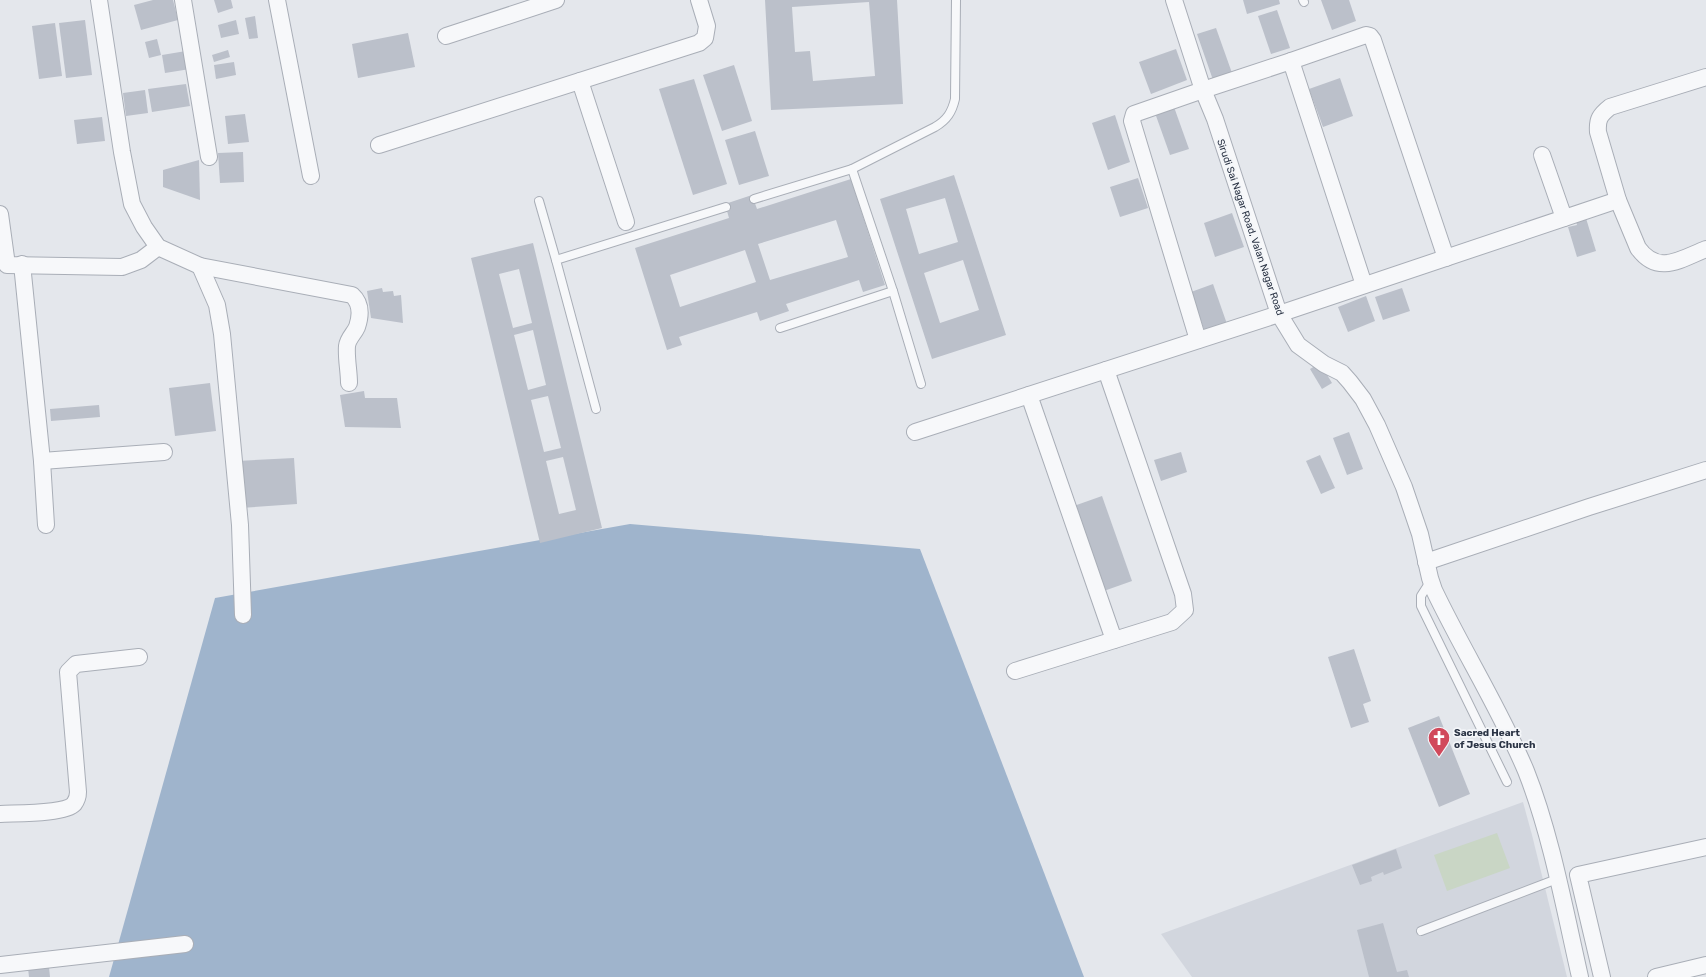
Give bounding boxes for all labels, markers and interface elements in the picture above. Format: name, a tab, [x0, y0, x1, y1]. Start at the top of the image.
street label: Sirudi Sai Nagar Road, Valan Nagar Road	[1214, 137, 1286, 317]
church icon: Sacred Heart of Jesus Church	[1426, 725, 1452, 758]
place label: Sacred Heart of Jesus Church	[1454, 727, 1536, 751]

